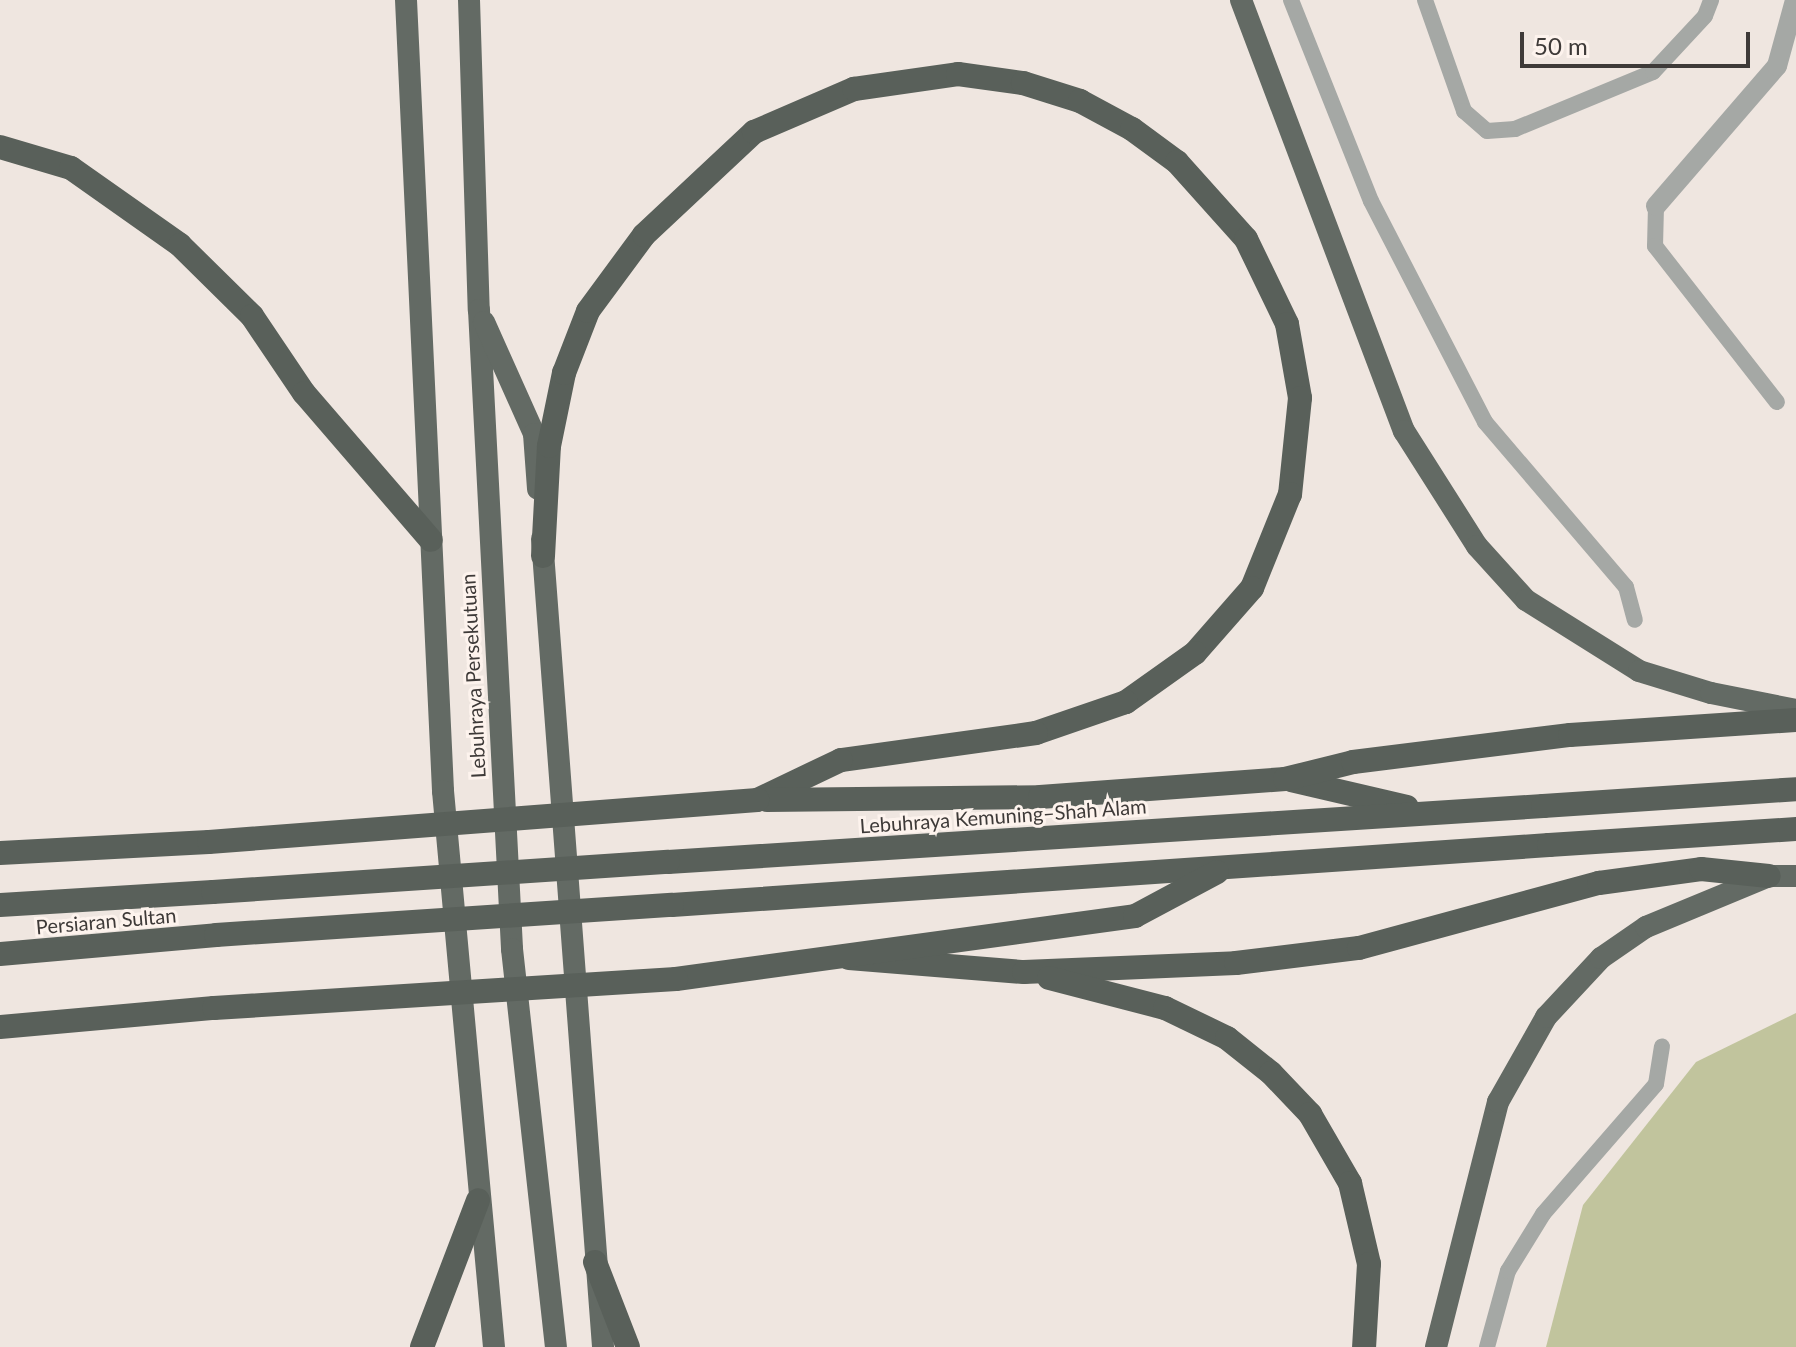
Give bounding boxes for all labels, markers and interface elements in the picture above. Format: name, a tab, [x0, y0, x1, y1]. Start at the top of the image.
scale bar	[1524, 16, 1754, 66]
text: 50 m	[1534, 31, 1588, 60]
street label: Lebuhraya Persekutuan	[456, 573, 490, 779]
street label: Lebuhraya Kemuning–Shah Alam	[858, 794, 1148, 838]
street label: Persiaran Sultan	[35, 903, 177, 939]

